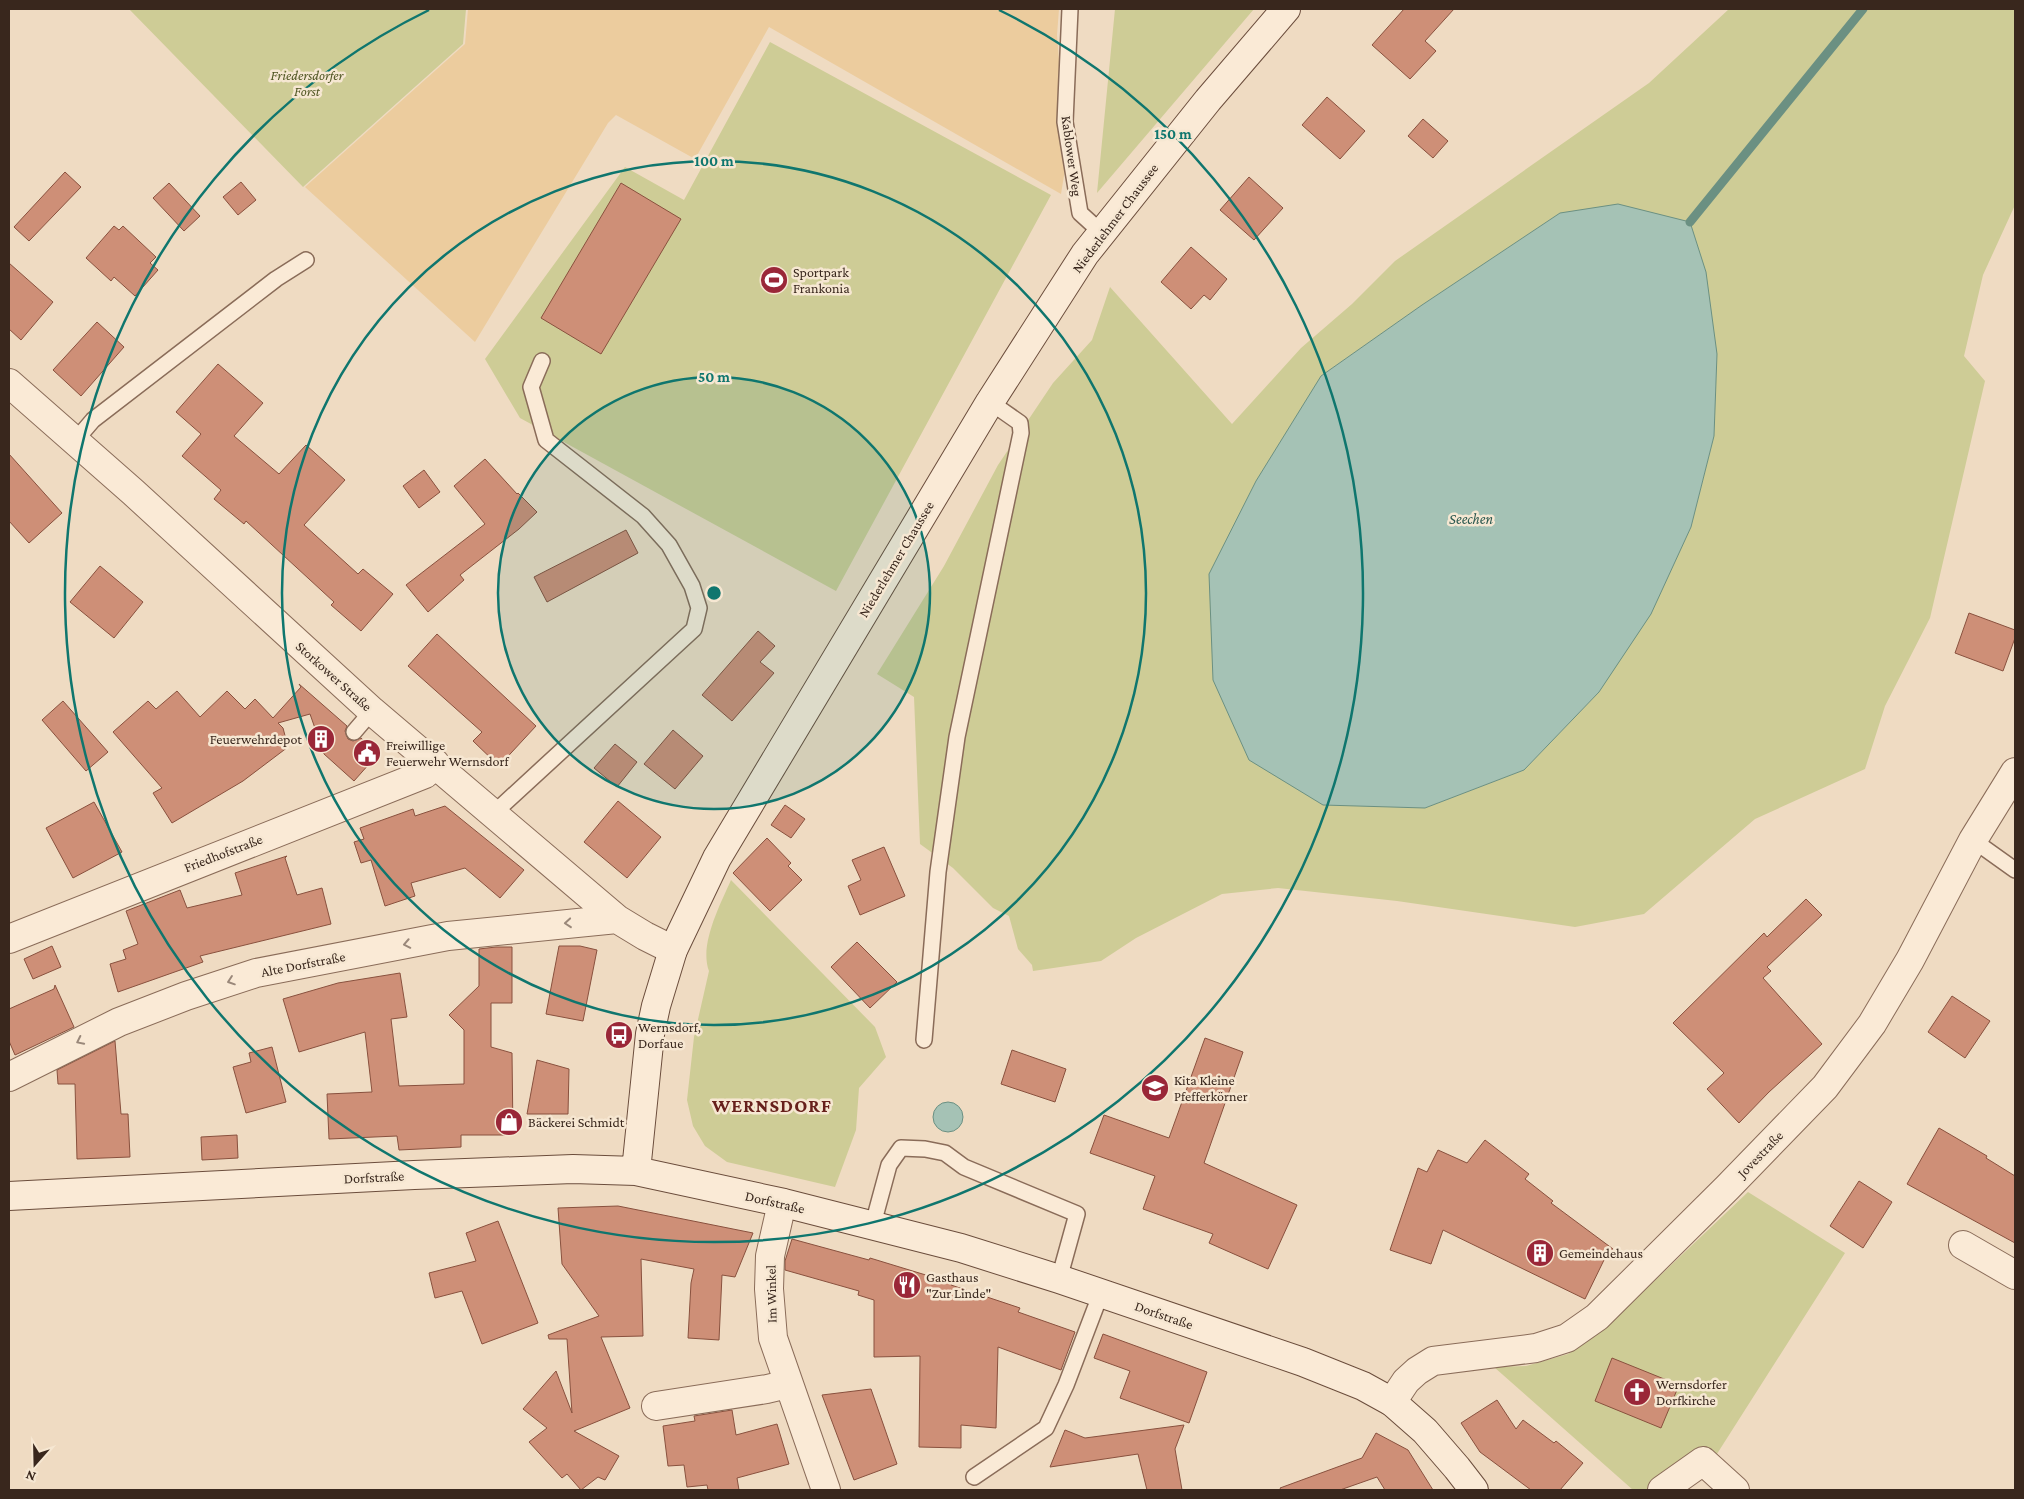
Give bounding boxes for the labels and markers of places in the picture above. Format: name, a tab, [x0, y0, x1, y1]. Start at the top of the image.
place label: Sportpark Frankonia	[793, 264, 850, 296]
sports icon: Sportpark Frankonia	[759, 265, 789, 295]
centre of rings	[705, 584, 723, 602]
building icon: Feuerwehrdepot	[306, 724, 336, 754]
place label: Feuerwehrdepot	[210, 731, 302, 747]
place label: Freiwillige Feuerwehr Wernsdorf	[386, 737, 509, 769]
public building icon: Freiwillige Feuerwehr Wernsdorf	[352, 738, 382, 768]
place label: Wernsdorf, Dorfaue	[638, 1019, 701, 1051]
bus stop icon: Wernsdorf, Dorfaue	[604, 1020, 634, 1050]
place label: Kita Kleine Pfefferkörner	[1174, 1072, 1248, 1104]
school or university icon: Kita Kleine Pfefferkörner	[1140, 1073, 1170, 1103]
shop icon: Bäckerei Schmidt	[494, 1107, 524, 1137]
place label: Bäckerei Schmidt	[528, 1114, 625, 1130]
building icon: Gemeindehaus	[1525, 1238, 1555, 1268]
place label: Gemeindehaus	[1559, 1245, 1643, 1261]
place label: Gasthaus "Zur Linde"	[926, 1269, 991, 1301]
restaurant icon: Gasthaus "Zur Linde"	[892, 1270, 922, 1300]
place label: Wernsdorfer Dorfkirche	[1656, 1376, 1727, 1408]
church icon: Wernsdorfer Dorfkirche	[1622, 1377, 1652, 1407]

